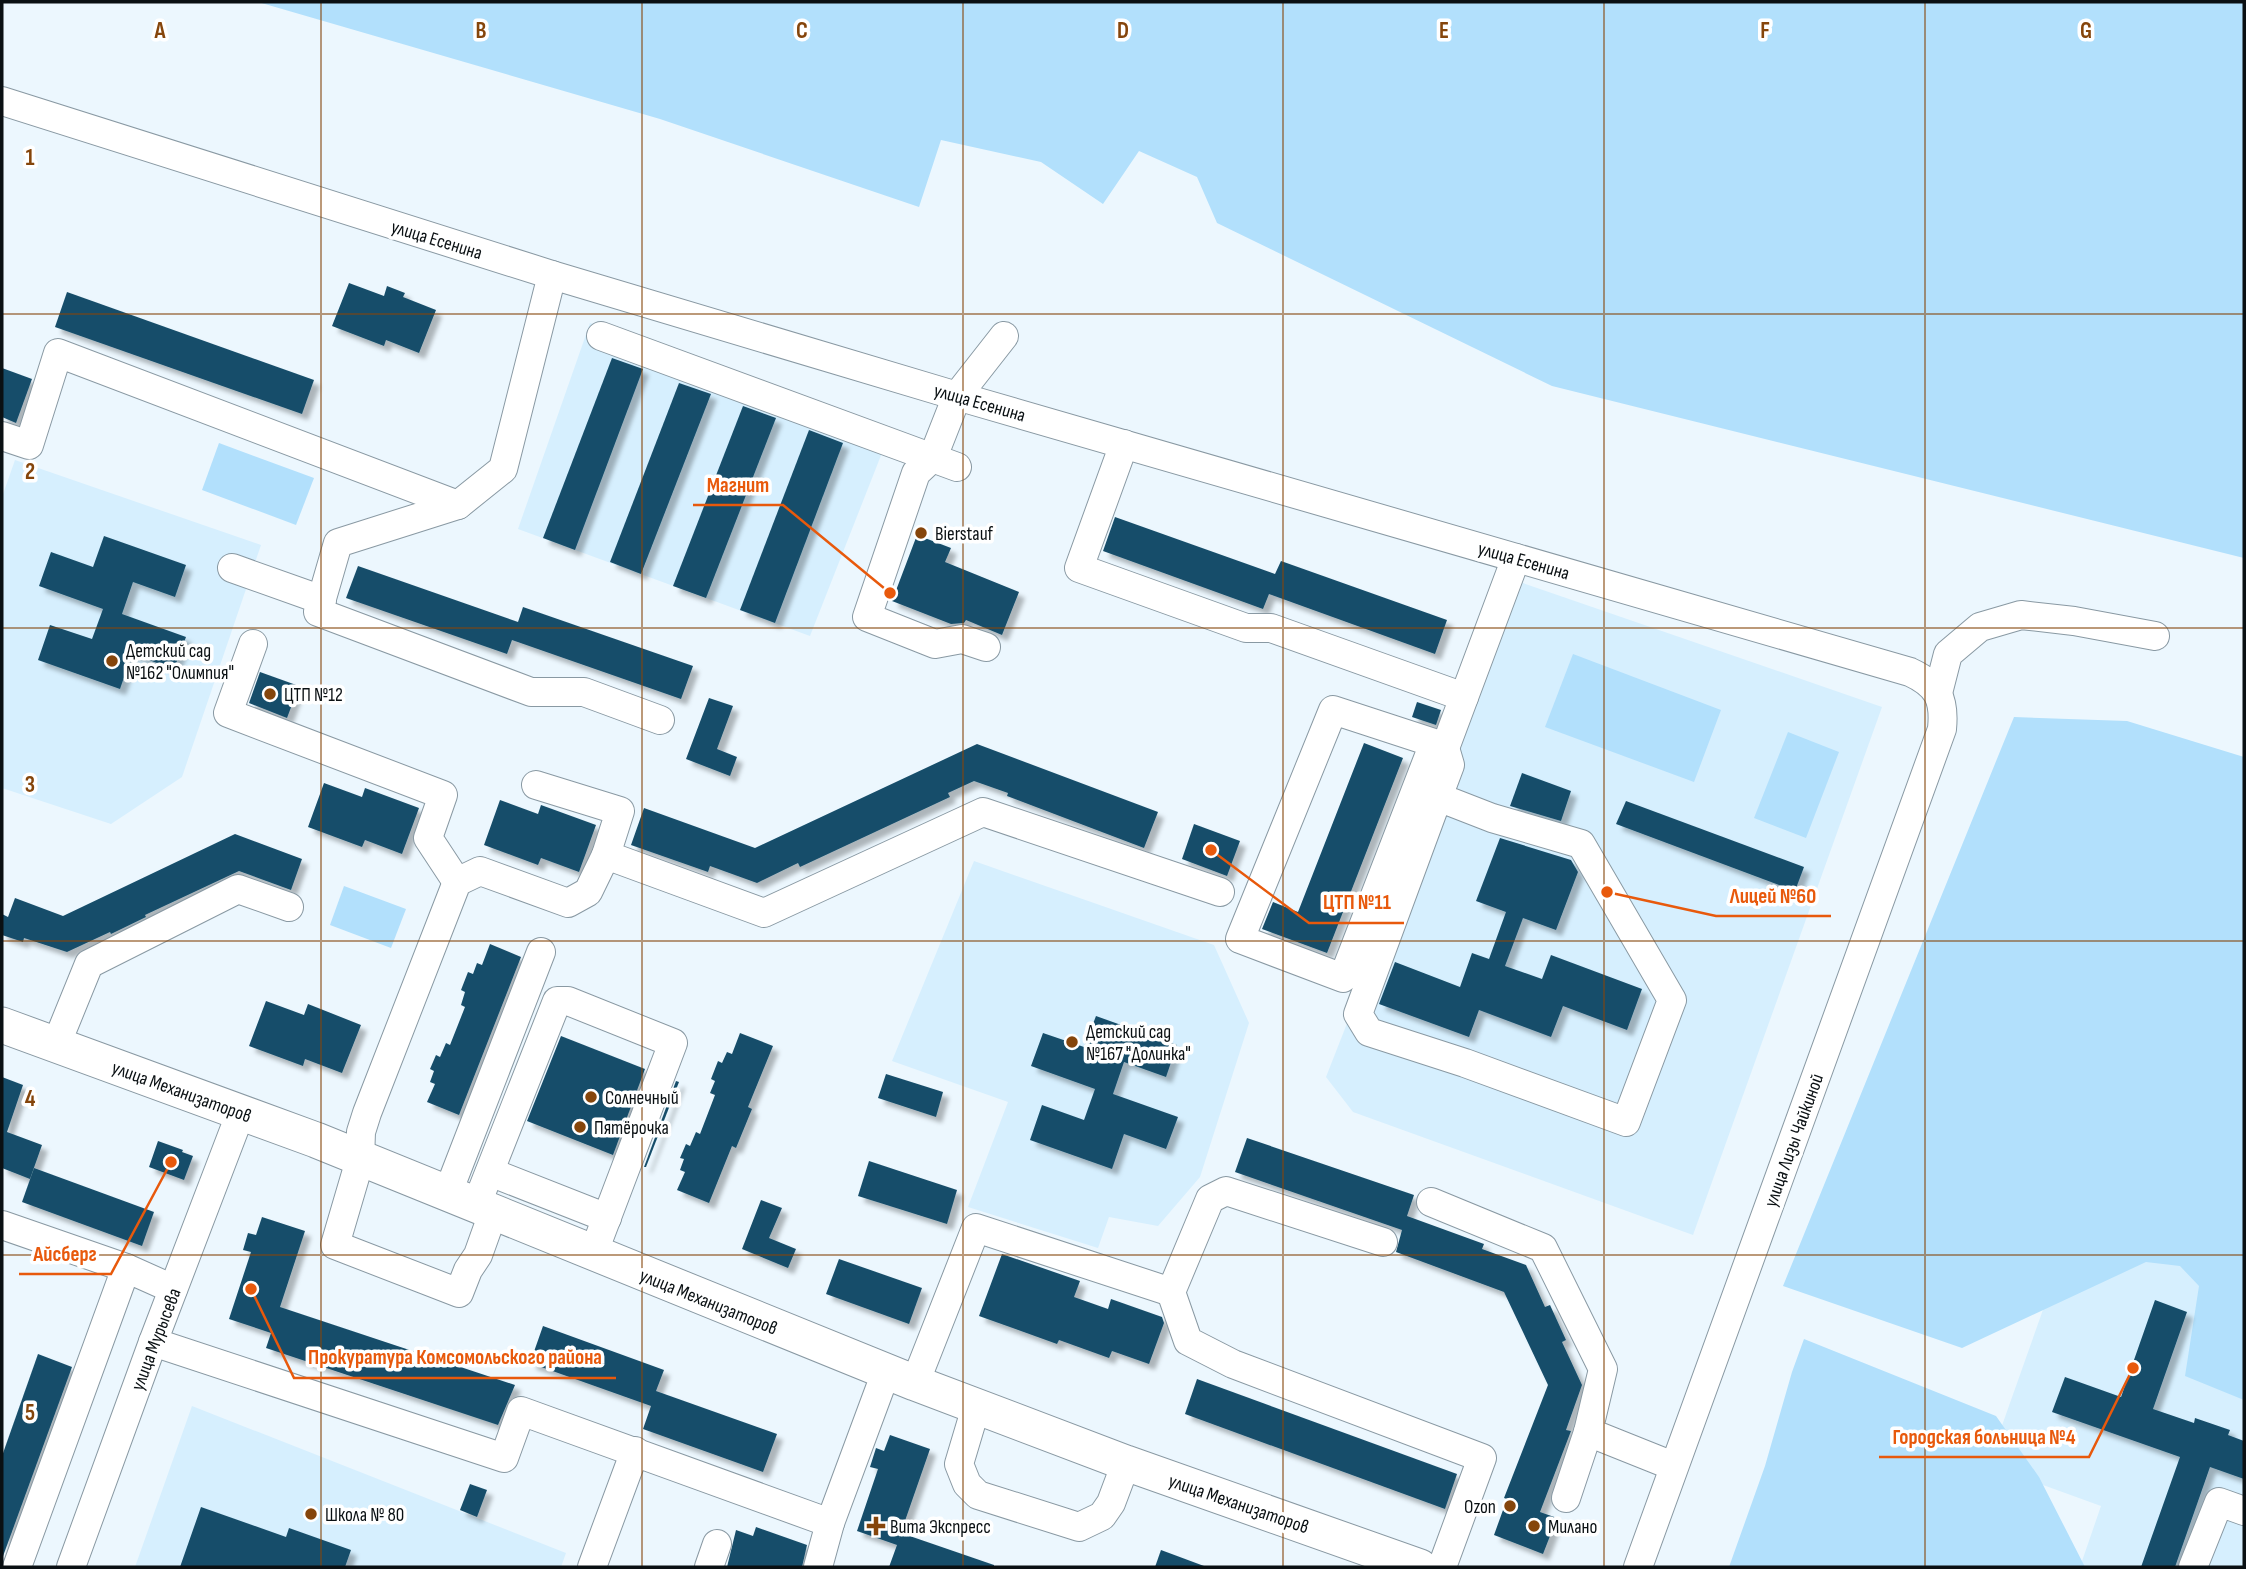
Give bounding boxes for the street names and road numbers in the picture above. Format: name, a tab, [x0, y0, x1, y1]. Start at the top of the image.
street label: улица Есенина	[388, 216, 485, 265]
street label: улица Есенина	[931, 379, 1028, 427]
street label: улица Есенина	[1475, 537, 1572, 585]
street label: улица Механизаторов	[109, 1056, 254, 1128]
street label: улица Лизы Чайкиной	[1760, 1071, 1829, 1210]
street label: улица Механизаторов	[636, 1264, 781, 1341]
street label: улица Мурысева	[126, 1285, 186, 1394]
street label: улица Механизаторов	[1165, 1470, 1312, 1539]

